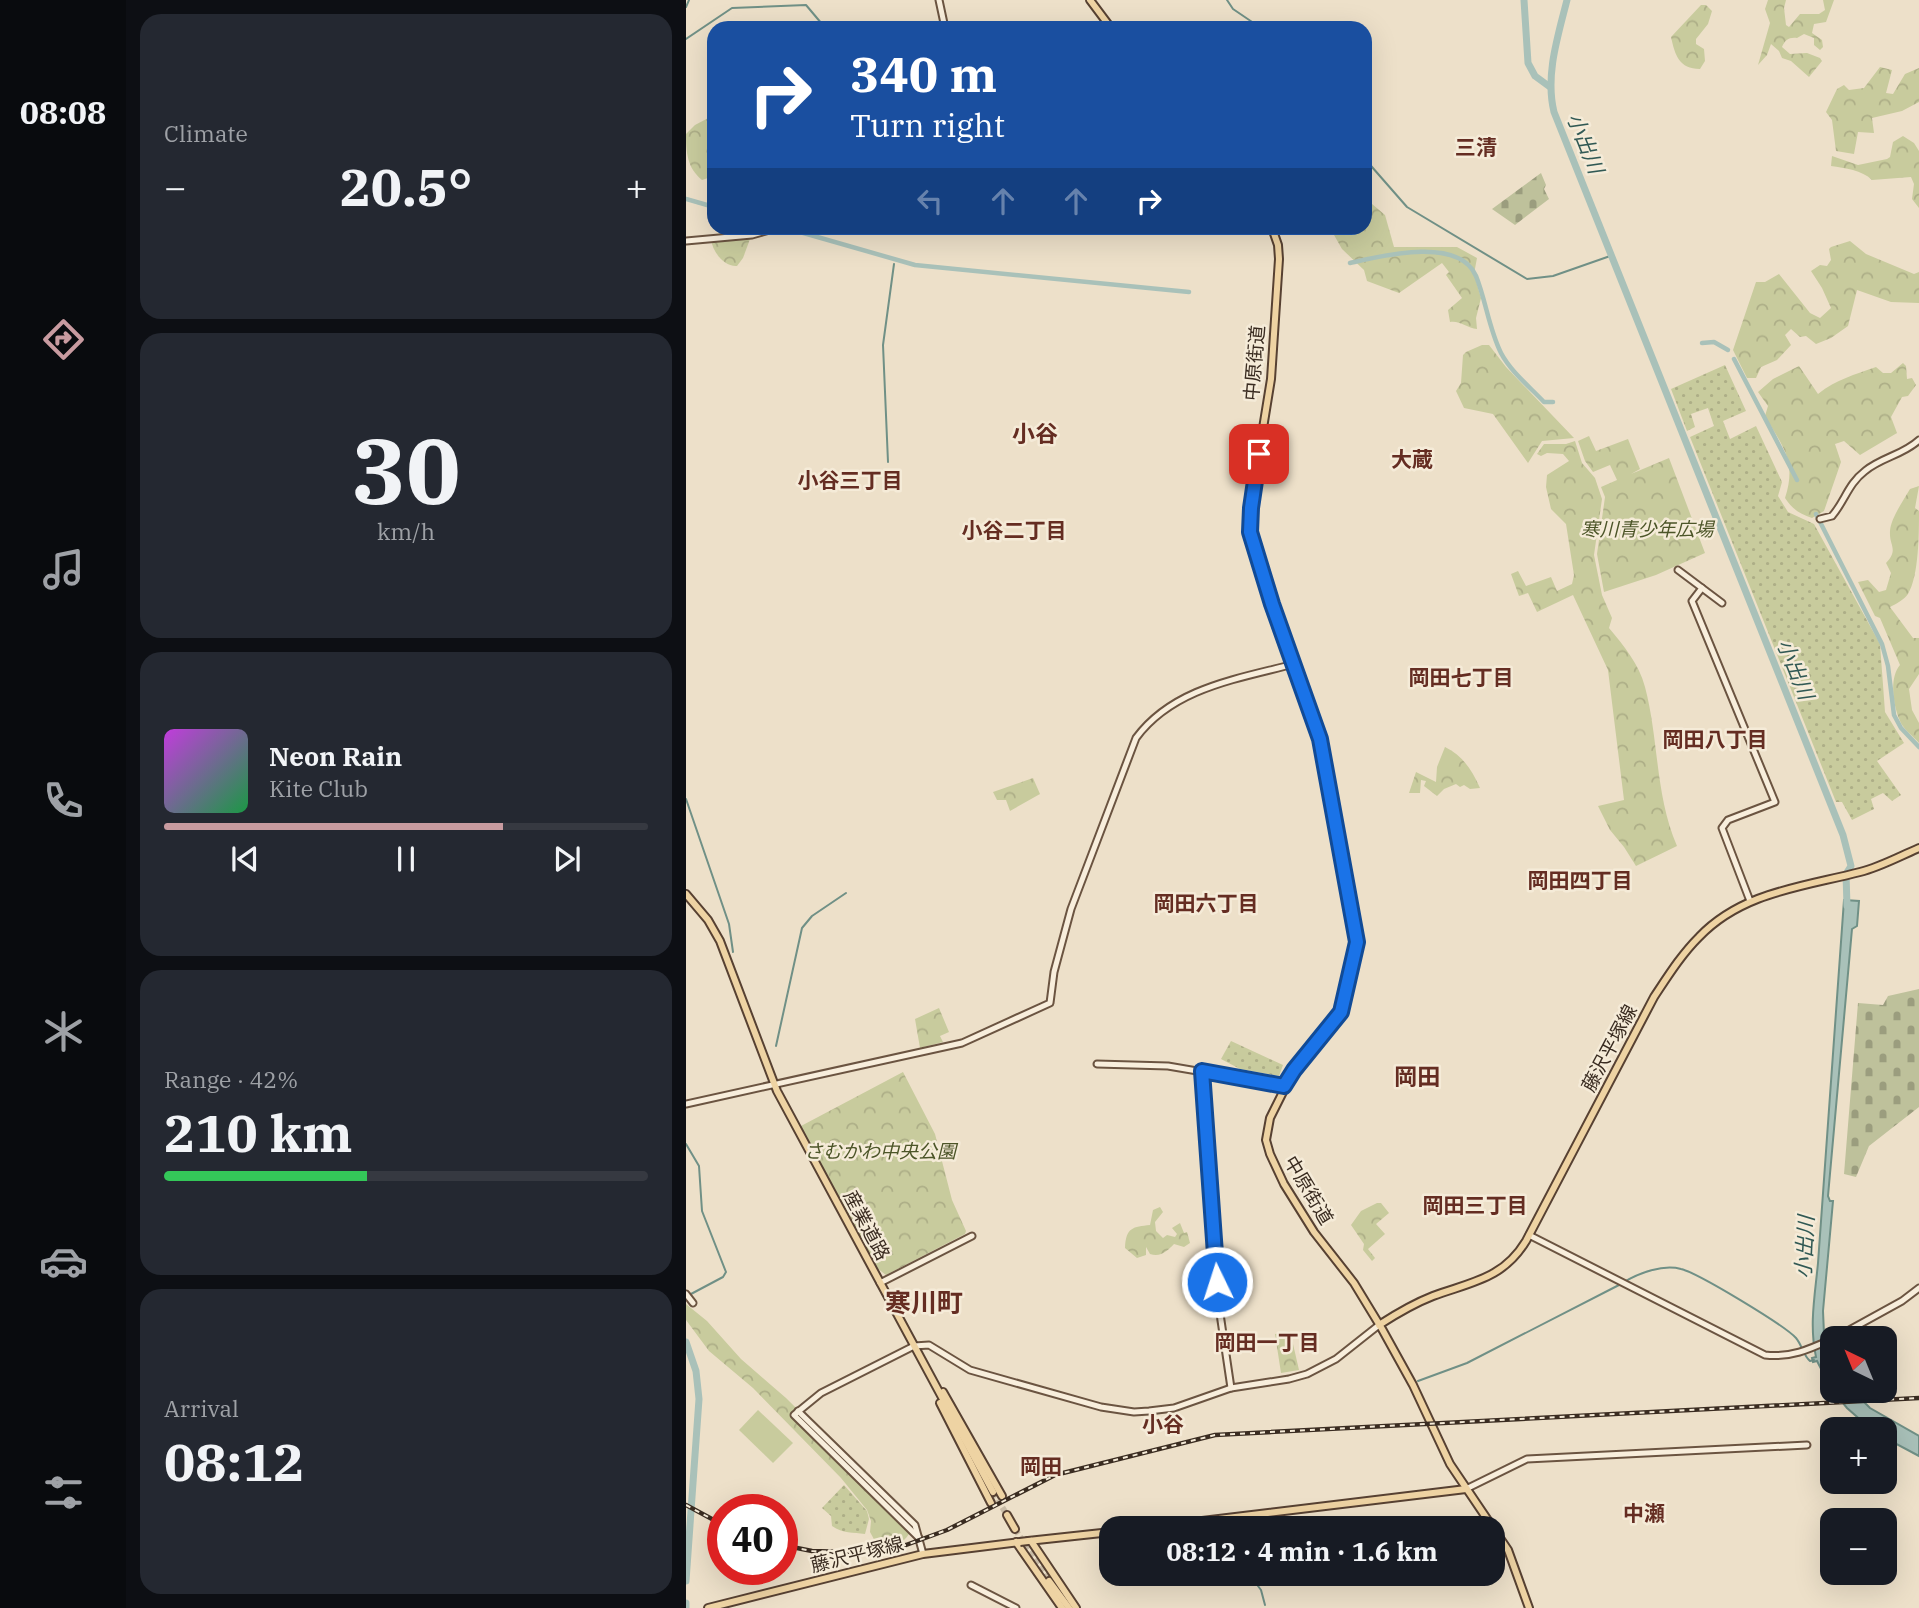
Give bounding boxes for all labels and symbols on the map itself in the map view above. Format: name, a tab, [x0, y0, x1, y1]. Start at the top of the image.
water label: 小出川	[1561, 109, 1612, 179]
district label: 三清	[1455, 133, 1497, 161]
street label: 中原街道	[1239, 324, 1269, 402]
district label: 小谷	[1012, 418, 1058, 448]
pin	[1229, 424, 1289, 484]
district label: 大蔵	[1391, 445, 1433, 473]
district label: 小谷三丁目	[798, 466, 903, 494]
district label: 小谷二丁目	[962, 516, 1067, 544]
park label: 寒川青少年広場	[1580, 517, 1715, 541]
water label: 小出川	[1771, 635, 1822, 705]
district label: 岡田七丁目	[1409, 663, 1514, 691]
district label: 岡田八丁目	[1663, 725, 1768, 753]
district label: 岡田四丁目	[1528, 866, 1633, 894]
district label: 岡田六丁目	[1154, 889, 1259, 917]
street label: 藤沢平塚線	[1576, 1000, 1642, 1096]
district label: 岡田	[1394, 1061, 1440, 1091]
park label: さむかわ中央公園	[804, 1139, 959, 1163]
street label: 中原街道	[1279, 1151, 1339, 1229]
street label: 産業道路	[839, 1186, 895, 1264]
district label: 岡田三丁目	[1423, 1191, 1528, 1219]
water label: 小出川	[1788, 1213, 1820, 1279]
position arrow	[1180, 1245, 1254, 1319]
district label: 寒川町	[885, 1285, 963, 1319]
north arrow	[1820, 1326, 1897, 1404]
district label: 岡田一丁目	[1215, 1328, 1320, 1356]
district label: 小谷	[1142, 1410, 1184, 1438]
district label: 岡田	[1020, 1452, 1062, 1480]
speed limit sign: 40	[707, 1494, 798, 1585]
district label: 中瀬	[1623, 1499, 1665, 1527]
street label: 藤沢平塚線	[808, 1531, 906, 1577]

